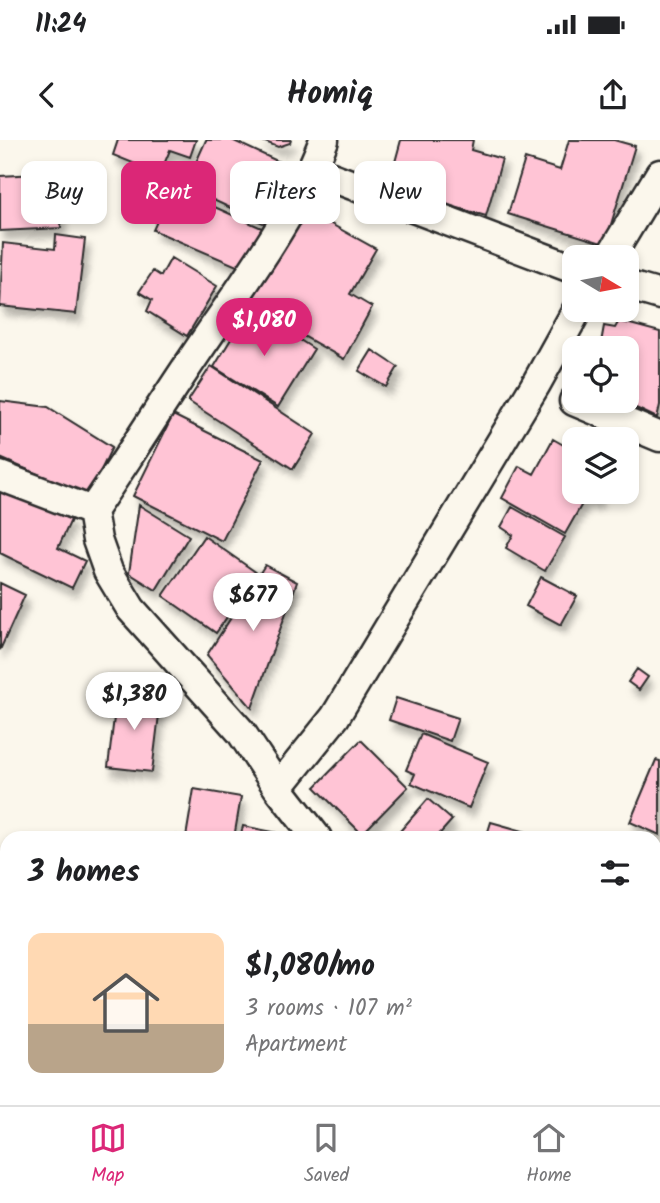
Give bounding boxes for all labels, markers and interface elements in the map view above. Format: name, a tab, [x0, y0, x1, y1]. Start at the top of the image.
text: 11:24	[35, 4, 86, 46]
text: Homiq	[287, 69, 373, 120]
icon: back	[28, 76, 66, 114]
icon: share	[594, 76, 632, 114]
chip: Buy	[21, 161, 107, 224]
chip: Rent	[121, 161, 216, 224]
chip: Filters	[230, 161, 340, 224]
chip: New	[354, 161, 446, 224]
north arrow	[562, 245, 639, 322]
map controls	[562, 245, 639, 504]
pin: $1,080	[207, 298, 321, 358]
text: $1,080	[232, 303, 296, 339]
button: locate	[562, 336, 639, 413]
button: layers	[562, 427, 639, 504]
pin: $677	[212, 574, 294, 633]
text: $677	[229, 578, 277, 614]
pin: $1,380	[77, 672, 191, 732]
text: $1,380	[102, 677, 166, 713]
text: 3 homes	[28, 849, 140, 897]
icon: filters	[596, 854, 634, 892]
text: $1,080/mo	[245, 943, 375, 991]
icon: home	[84, 961, 168, 1045]
text: 3 rooms · 107 m²	[245, 991, 412, 1027]
text: Apartment	[245, 1027, 347, 1063]
tab: Map	[89, 1119, 127, 1191]
tab: Saved	[304, 1119, 349, 1191]
tab: Home	[526, 1119, 571, 1191]

